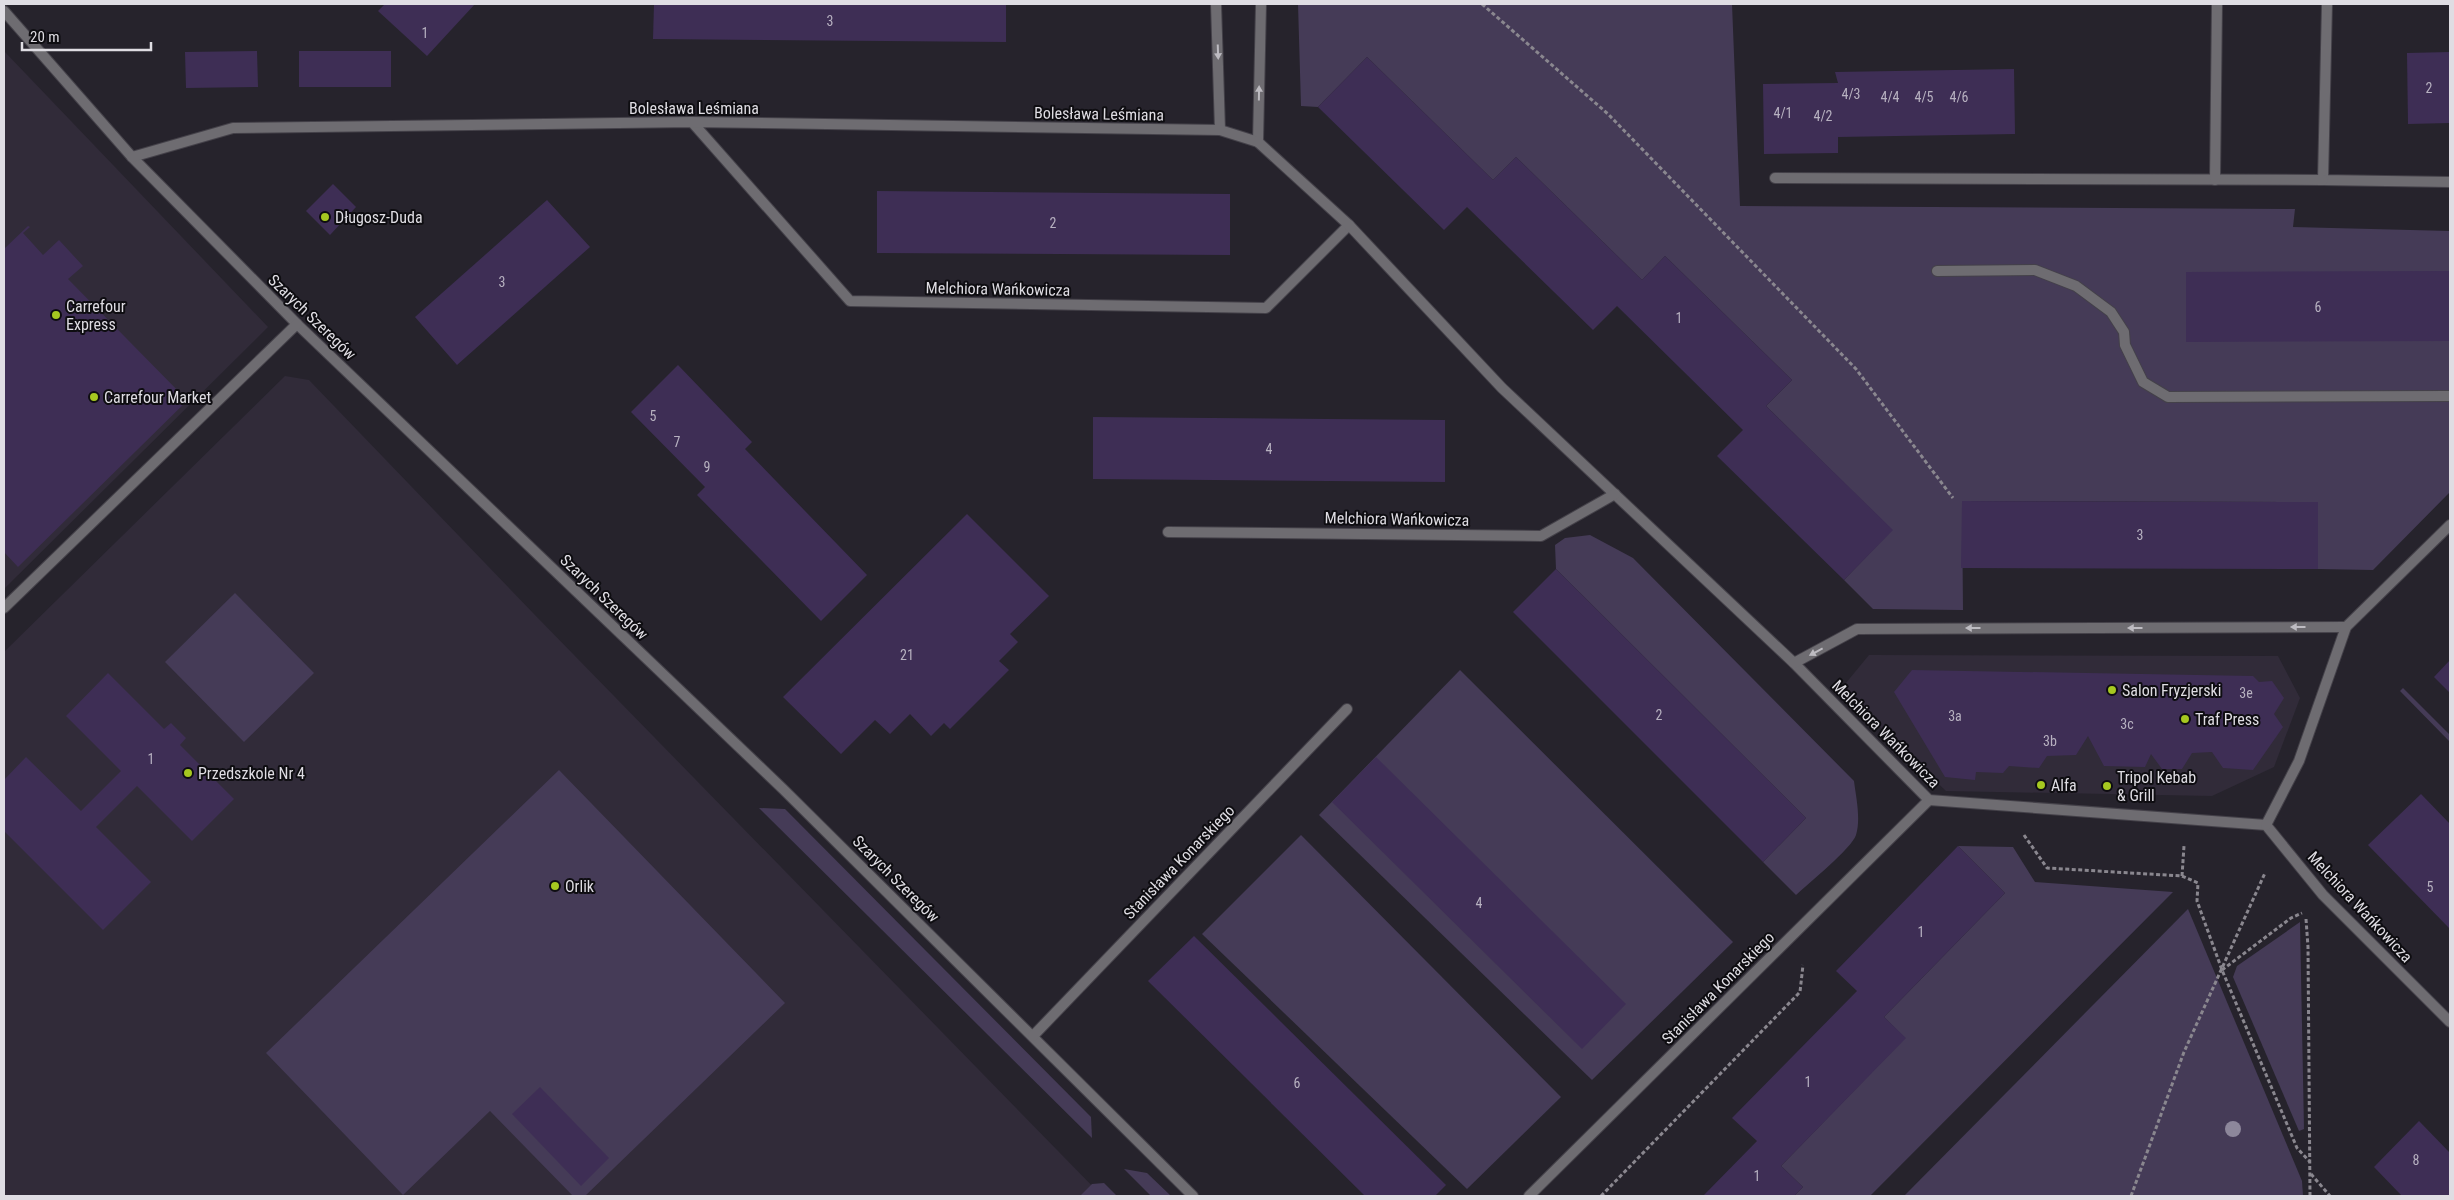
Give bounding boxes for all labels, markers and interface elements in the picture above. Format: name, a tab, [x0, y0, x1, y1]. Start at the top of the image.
house number: 3	[827, 13, 833, 29]
scale bar	[22, 20, 151, 52]
house number: 1	[422, 25, 428, 41]
text: 20 m	[30, 28, 60, 46]
one-way arrow	[1214, 45, 1222, 61]
house number: 2	[2426, 80, 2433, 96]
one-way arrow	[1255, 85, 1263, 101]
house number: 4/3	[1841, 86, 1861, 102]
house number: 4/4	[1880, 89, 1900, 105]
house number: 4/5	[1914, 89, 1934, 105]
house number: 4/6	[1949, 89, 1969, 105]
street label: Bolesława Leśmiana	[629, 99, 759, 118]
street label: Bolesława Leśmiana	[1034, 103, 1164, 125]
house number: 4/1	[1773, 105, 1793, 121]
house number: 4/2	[1813, 108, 1833, 124]
place label: Długosz-Duda	[335, 208, 423, 227]
marker: Długosz-Duda	[319, 211, 331, 223]
house number: 2	[1050, 215, 1057, 231]
street label: Szarych Szeregów	[264, 270, 360, 364]
house number: 3	[499, 274, 505, 290]
street label: Melchiora Wańkowicza	[925, 278, 1071, 300]
place label: Carrefour Express	[66, 297, 126, 334]
house number: 6	[2315, 299, 2322, 315]
marker: Carrefour Express	[50, 309, 62, 321]
house number: 1	[1676, 310, 1682, 326]
place label: Carrefour Market	[104, 388, 211, 407]
marker: Carrefour Market	[88, 391, 100, 403]
house number: 5	[650, 408, 657, 424]
house number: 7	[674, 434, 681, 450]
house number: 4	[1266, 441, 1273, 457]
house number: 9	[704, 459, 710, 475]
street label: Melchiora Wańkowicza	[1324, 508, 1470, 530]
house number: 3	[2137, 527, 2143, 543]
street label: Szarych Szeregów	[556, 550, 652, 644]
one-way arrow	[2289, 623, 2305, 631]
one-way arrow	[1964, 624, 1980, 632]
one-way arrow	[2127, 624, 2143, 632]
house number: 21	[900, 647, 914, 663]
one-way arrow	[1809, 647, 1822, 656]
street label: Melchiora Wańkowicza	[1828, 676, 1944, 792]
place label: Salon Fryzjerski	[2122, 681, 2221, 700]
marker: Salon Fryzjerski	[2106, 684, 2118, 696]
house number: 3e	[2239, 685, 2253, 701]
house number: 2	[1656, 707, 1663, 723]
house number: 3a	[1948, 708, 1962, 724]
place label: Traf Press	[2195, 710, 2259, 729]
marker: Traf Press	[2179, 713, 2191, 725]
house number: 3c	[2120, 716, 2134, 732]
house number: 3b	[2043, 733, 2057, 749]
house number: 1	[148, 751, 154, 767]
place label: Przedszkole Nr 4	[198, 764, 305, 783]
marker: Przedszkole Nr 4	[182, 767, 194, 779]
place label: Tripol Kebab & Grill	[2117, 768, 2196, 805]
place label: Alfa	[2051, 776, 2077, 795]
marker: Alfa	[2035, 779, 2047, 791]
marker: Tripol Kebab & Grill	[2101, 780, 2113, 792]
street label: Stanisława Konarskiego	[1120, 801, 1238, 923]
street label: Szarych Szeregów	[849, 832, 943, 926]
street label: Melchiora Wańkowicza	[2304, 848, 2416, 966]
place label: Orlik	[565, 877, 595, 896]
house number: 5	[2427, 879, 2434, 895]
marker: Orlik	[549, 880, 561, 892]
house number: 4	[1476, 895, 1483, 911]
house number: 1	[1918, 924, 1924, 940]
street label: Stanisława Konarskiego	[1658, 928, 1778, 1048]
house number: 1	[1805, 1074, 1811, 1090]
house number: 6	[1294, 1075, 1301, 1091]
house number: 8	[2413, 1152, 2420, 1168]
house number: 1	[1754, 1168, 1760, 1184]

